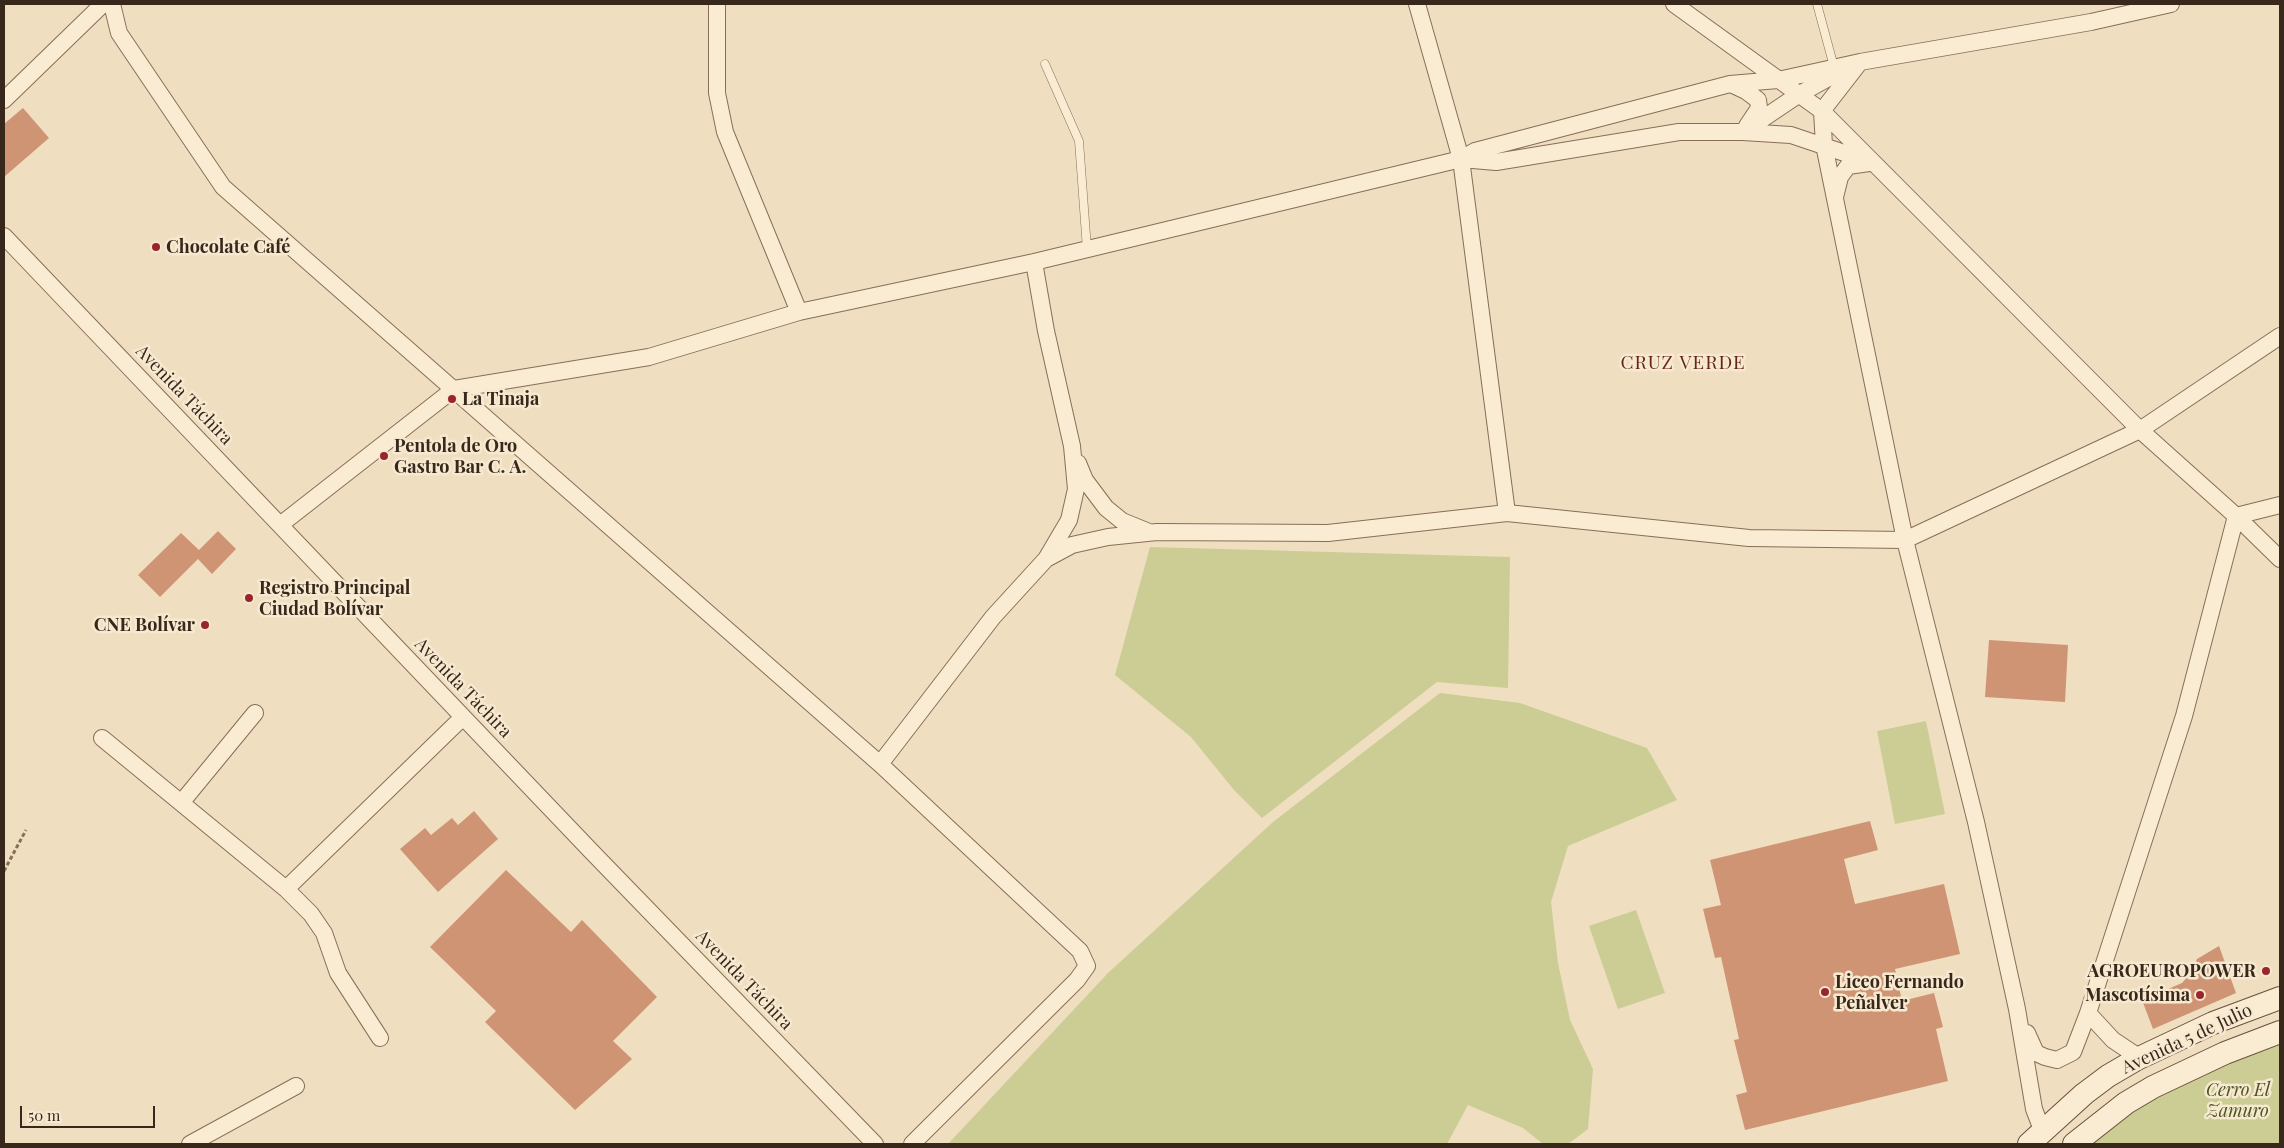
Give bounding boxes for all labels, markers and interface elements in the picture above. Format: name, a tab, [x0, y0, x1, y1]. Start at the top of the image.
place label: Chocolate Café	[166, 236, 290, 258]
marker: Chocolate Café	[150, 241, 162, 253]
street label: Avenida Táchira	[131, 341, 237, 449]
district label: CRUZ VERDE	[1619, 352, 1747, 374]
place label: La Tinaja	[462, 388, 539, 410]
marker: La Tinaja	[446, 393, 458, 405]
place label: Pentola de Oro Gastro Bar C. A.	[394, 435, 526, 478]
marker: Pentola de Oro Gastro Bar C. A.	[378, 450, 390, 462]
place label: Registro Principal Ciudad Bolívar	[259, 577, 410, 620]
marker: Registro Principal Ciudad Bolívar	[243, 592, 255, 604]
place label: CNE Bolívar	[94, 614, 195, 636]
marker: CNE Bolívar	[199, 619, 211, 631]
street label: Avenida Táchira	[410, 634, 516, 742]
street label: Avenida Táchira	[691, 926, 797, 1034]
place label: AGROEUROPOWER	[2087, 960, 2256, 982]
marker: AGROEUROPOWER	[2260, 965, 2272, 977]
place label: Liceo Fernando Peñalver	[1835, 971, 1964, 1014]
place label: Mascotísima	[2085, 984, 2190, 1006]
marker: Liceo Fernando Peñalver	[1819, 986, 1831, 998]
marker: Mascotísima	[2194, 989, 2206, 1001]
street label: Avenida 5 de Julio	[2118, 999, 2256, 1079]
park label: Cerro El Zamuro	[2206, 1079, 2270, 1122]
scale bar	[22, 1096, 158, 1128]
text: 50 m	[28, 1105, 60, 1125]

